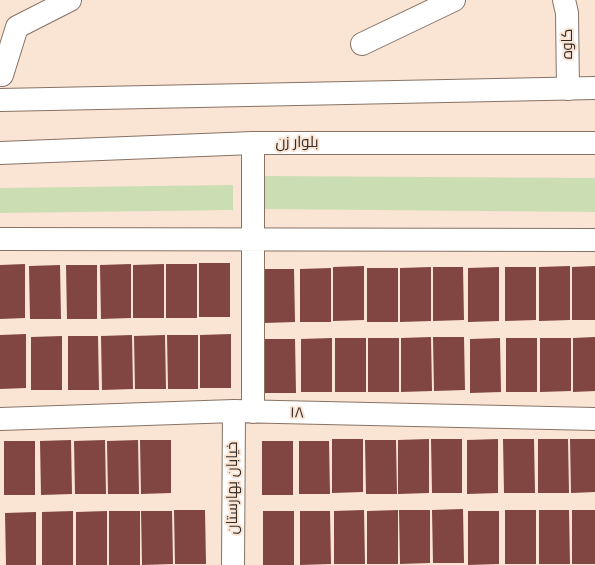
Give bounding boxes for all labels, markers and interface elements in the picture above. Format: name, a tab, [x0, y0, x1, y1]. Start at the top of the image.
street label: کاوه	[559, 29, 577, 59]
street label: بلوار زن	[276, 134, 318, 152]
street label: ۱۸	[290, 404, 304, 422]
street label: خیابان بهارستان	[224, 442, 242, 534]

